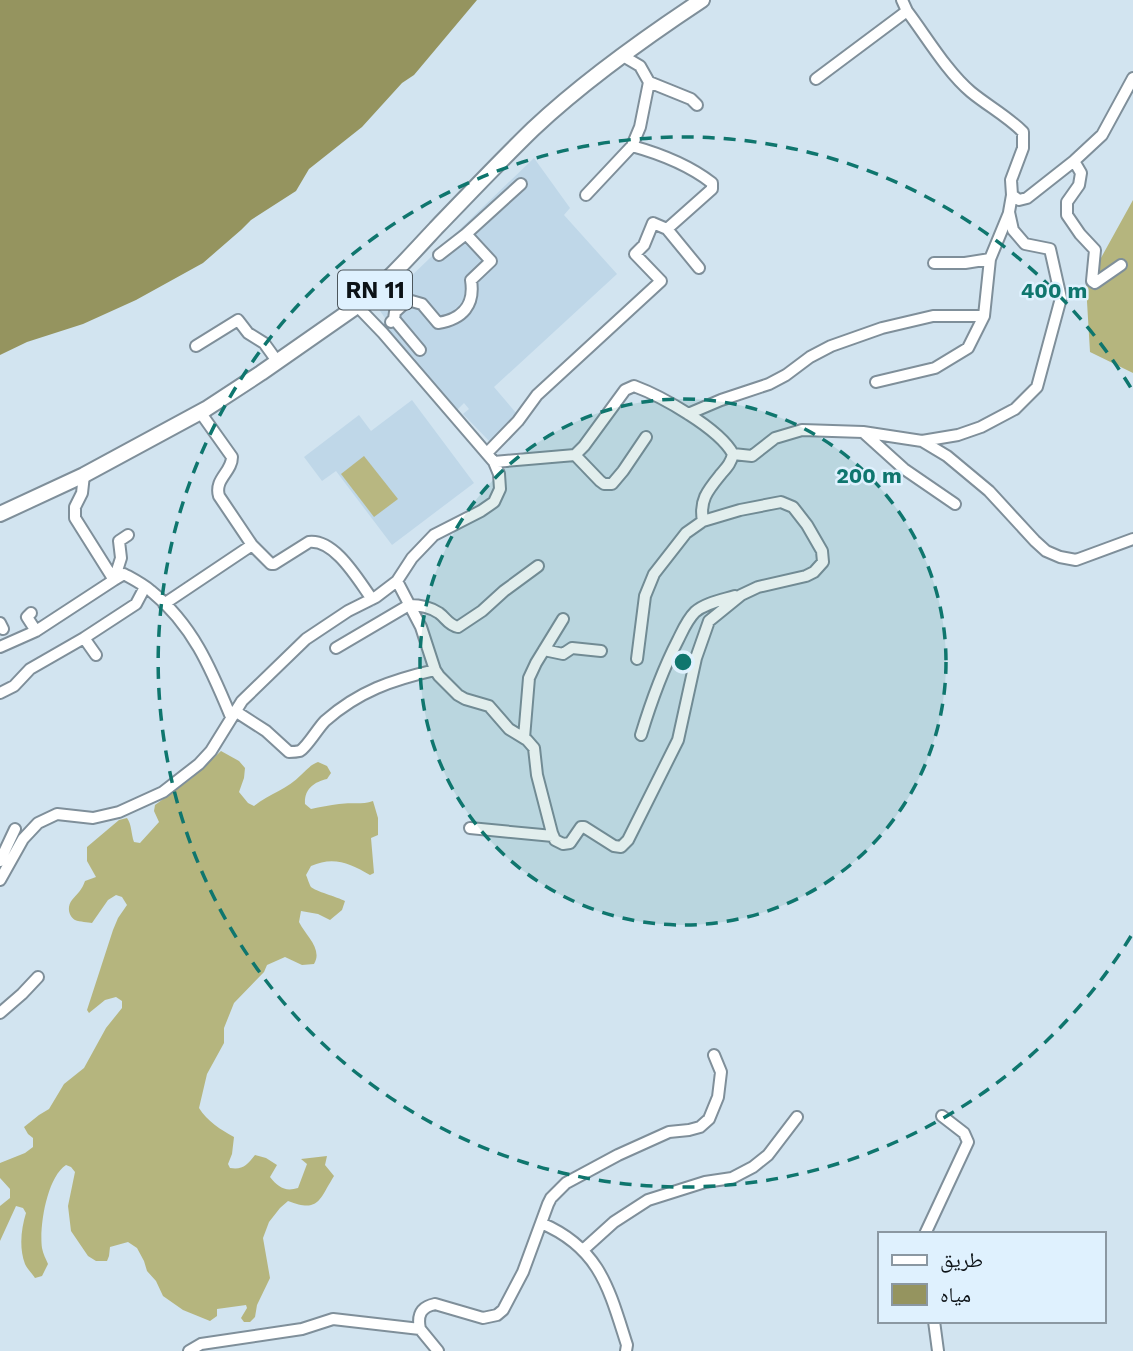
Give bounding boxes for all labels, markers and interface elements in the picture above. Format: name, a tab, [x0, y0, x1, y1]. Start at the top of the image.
road number: RN 11	[338, 270, 412, 310]
text: 400 m	[1021, 278, 1087, 303]
text: 200 m	[836, 463, 902, 488]
centre of rings	[671, 650, 695, 674]
legend	[878, 1232, 1105, 1323]
text: طريق	[940, 1247, 983, 1273]
text: مياه	[940, 1282, 971, 1307]

